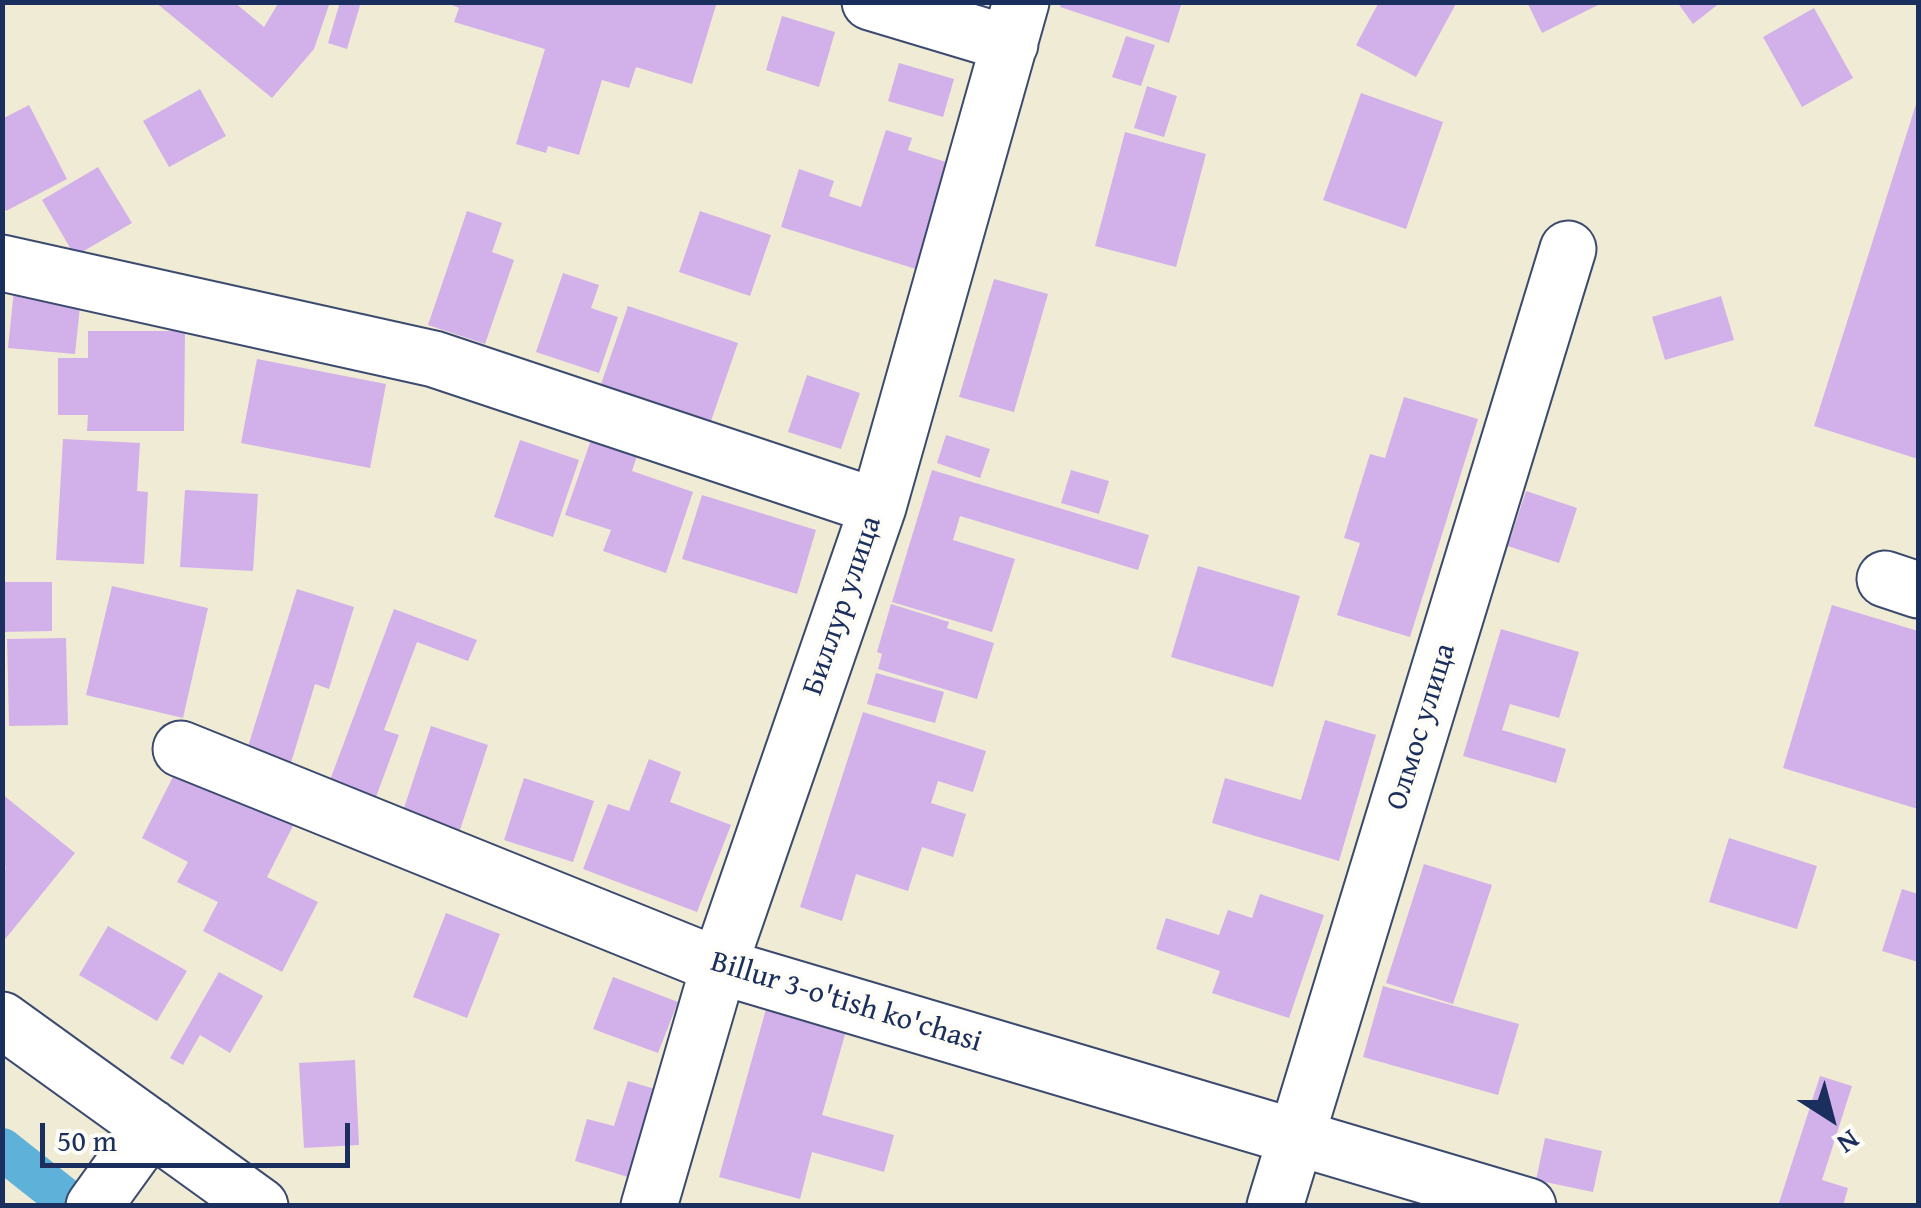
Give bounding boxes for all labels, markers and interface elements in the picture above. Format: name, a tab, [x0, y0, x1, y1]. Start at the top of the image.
street label: Биллур улица	[796, 512, 890, 700]
street label: Олмос улица	[1380, 639, 1464, 815]
street label: Billur 3-o'tish ko'chasi	[706, 945, 986, 1061]
north arrow	[1781, 1068, 1881, 1168]
scale bar	[45, 1103, 355, 1165]
text: 50 m	[57, 1118, 117, 1162]
text: N	[1829, 1121, 1869, 1165]

